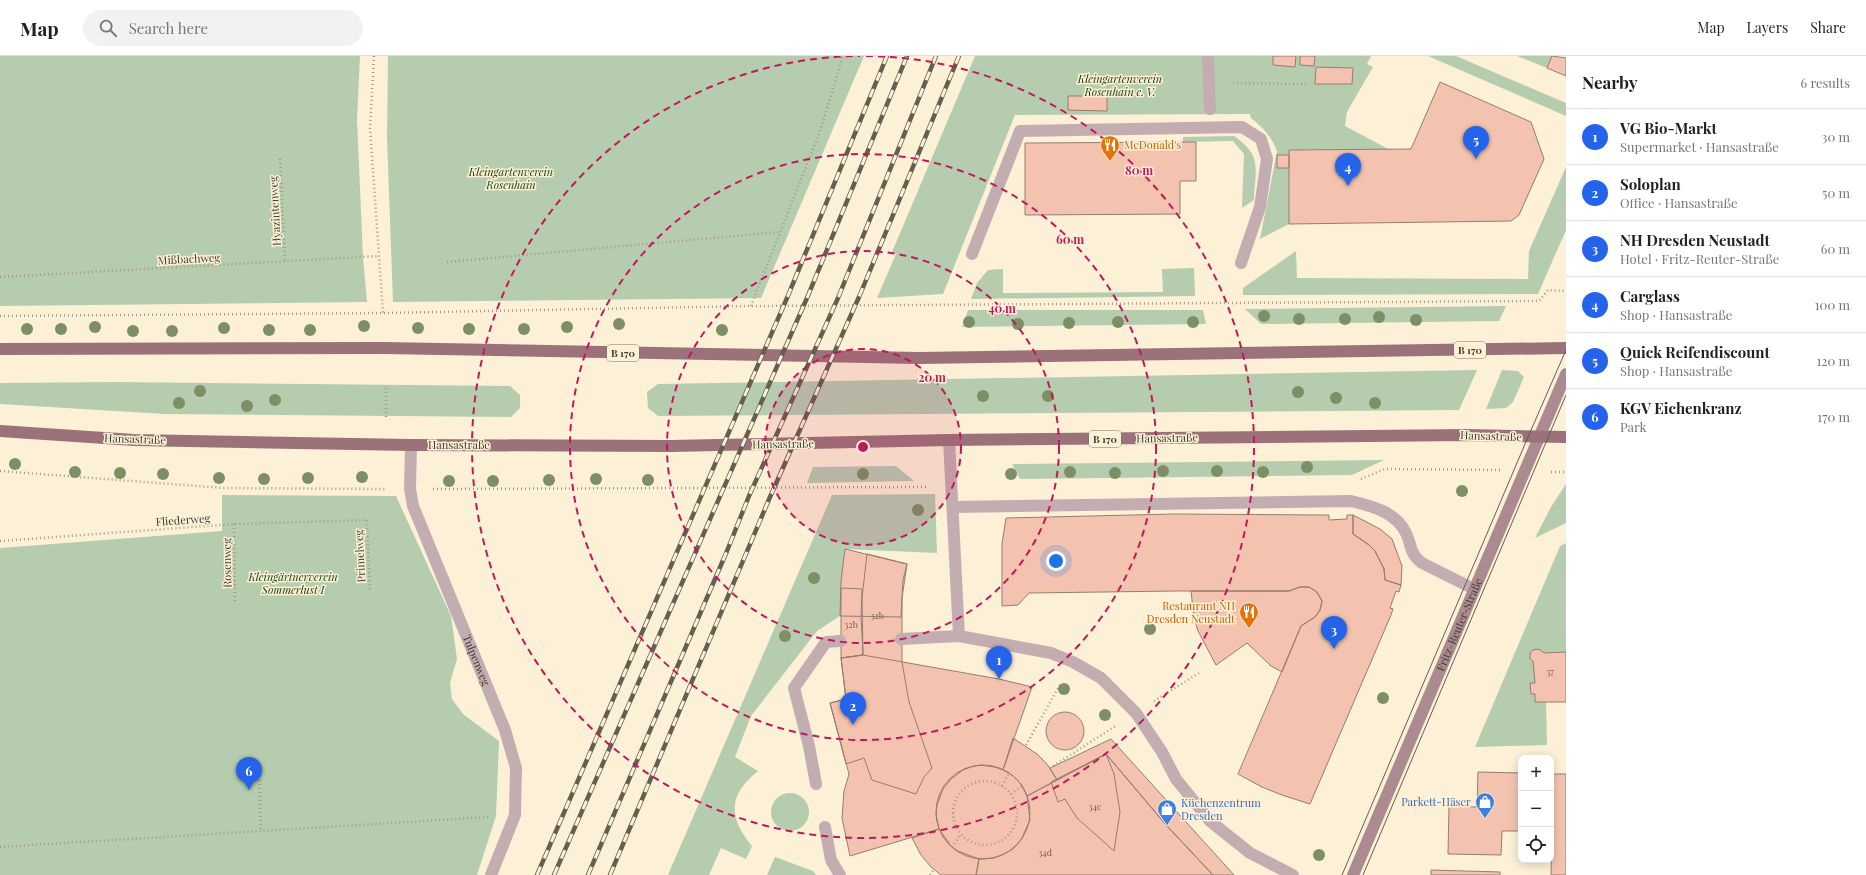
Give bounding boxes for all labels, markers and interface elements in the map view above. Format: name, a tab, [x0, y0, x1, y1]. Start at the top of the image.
search box	[83, 10, 363, 46]
text: Map	[20, 15, 59, 41]
icon: search	[97, 17, 119, 39]
text: Search here	[129, 18, 208, 38]
text: Map	[1697, 18, 1725, 37]
text: Layers	[1747, 18, 1788, 37]
text: Share	[1810, 18, 1846, 37]
park label: Kleingartenverein Rosenhain e. V.	[1077, 71, 1162, 99]
text: Nearby	[1582, 71, 1637, 93]
text: 6 results	[1800, 74, 1850, 91]
text: VG Bio-Markt	[1620, 118, 1717, 138]
pin: 5	[1463, 126, 1489, 159]
text: 1	[1593, 128, 1597, 145]
text: 30 m	[1822, 128, 1850, 145]
restaurant icon: McDonald's	[1099, 134, 1121, 162]
place label: McDonald's	[1124, 137, 1181, 152]
text: Supermarket · Hansastraße	[1620, 138, 1779, 155]
pin: 4	[1335, 153, 1361, 186]
text: 80 m	[1125, 162, 1153, 178]
park label: Kleingartenverein Rosenhain	[468, 164, 553, 192]
text: Soloplan	[1620, 174, 1681, 194]
street label: Hyazintenweg	[265, 176, 284, 246]
text: 2	[1592, 184, 1598, 201]
text: 50 m	[1822, 184, 1850, 201]
text: Office · Hansastraße	[1620, 194, 1738, 211]
text: NH Dresden Neustadt	[1620, 230, 1770, 250]
text: 60 m	[1056, 231, 1084, 247]
text: 3	[1592, 240, 1598, 257]
text: 60 m	[1821, 240, 1850, 257]
street label: Mißbachweg	[157, 249, 221, 268]
text: Hotel · Fritz-Reuter-Straße	[1620, 250, 1779, 267]
text: Carglass	[1620, 286, 1680, 306]
text: 4	[1592, 296, 1598, 313]
text: 100 m	[1815, 296, 1850, 313]
text: 40 m	[988, 300, 1016, 316]
text: Shop · Hansastraße	[1620, 306, 1732, 323]
road number: B 170	[1454, 342, 1486, 358]
text: Quick Reifendiscount	[1620, 342, 1770, 362]
road number: B 170	[607, 345, 639, 361]
text: 5	[1592, 352, 1598, 369]
text: 120 m	[1816, 352, 1850, 369]
text: Shop · Hansastraße	[1620, 362, 1732, 379]
text: 20 m	[918, 369, 946, 385]
text: KGV Eichenkranz	[1620, 398, 1742, 418]
text: 6	[1591, 408, 1599, 425]
text: 170 m	[1817, 408, 1850, 425]
text: Park	[1620, 418, 1647, 435]
street label: Hansastraße	[1460, 427, 1523, 444]
street label: Hansastraße	[1136, 429, 1198, 446]
street label: Hansastraße	[104, 430, 167, 447]
road number: B 170	[1089, 431, 1121, 447]
street label: Hansastraße	[752, 435, 814, 452]
street label: Hansastraße	[428, 437, 490, 452]
centre of rings	[856, 440, 870, 454]
street label: Fliederweg	[155, 510, 211, 529]
street label: Primelweg	[351, 529, 368, 583]
street label: Rosenweg	[219, 538, 234, 588]
your location	[1046, 551, 1066, 571]
park label: Kleingärtnerverein Sommerlust I	[247, 569, 338, 597]
street label: Fritz-Reuter-Straße	[1433, 575, 1486, 673]
place label: Restaurant NH Dresden Neustadt	[1147, 598, 1235, 626]
restaurant icon: Restaurant NH Dresden Neustadt	[1238, 601, 1260, 629]
house number: 32b	[870, 609, 884, 621]
pin: 3	[1321, 616, 1347, 649]
house number: 32b	[844, 618, 858, 630]
street label: Tulpenweg	[460, 632, 494, 688]
pin: 1	[986, 646, 1012, 679]
house number: 37	[1546, 665, 1554, 677]
pin: 2	[840, 692, 866, 725]
map controls	[1518, 755, 1554, 863]
button: +	[1518, 755, 1554, 791]
pin: 6	[236, 757, 262, 790]
shop icon: Parkett-Häser	[1474, 791, 1496, 819]
button: −	[1518, 791, 1554, 827]
place label: Parkett-Häser	[1401, 794, 1471, 809]
place label: Küchenzentrum Dresden	[1181, 795, 1261, 823]
shop icon: Küchenzentrum Dresden	[1156, 798, 1178, 826]
house number: 34c	[1089, 800, 1102, 812]
button: locate	[1518, 827, 1554, 863]
house number: 34d	[1038, 846, 1053, 858]

